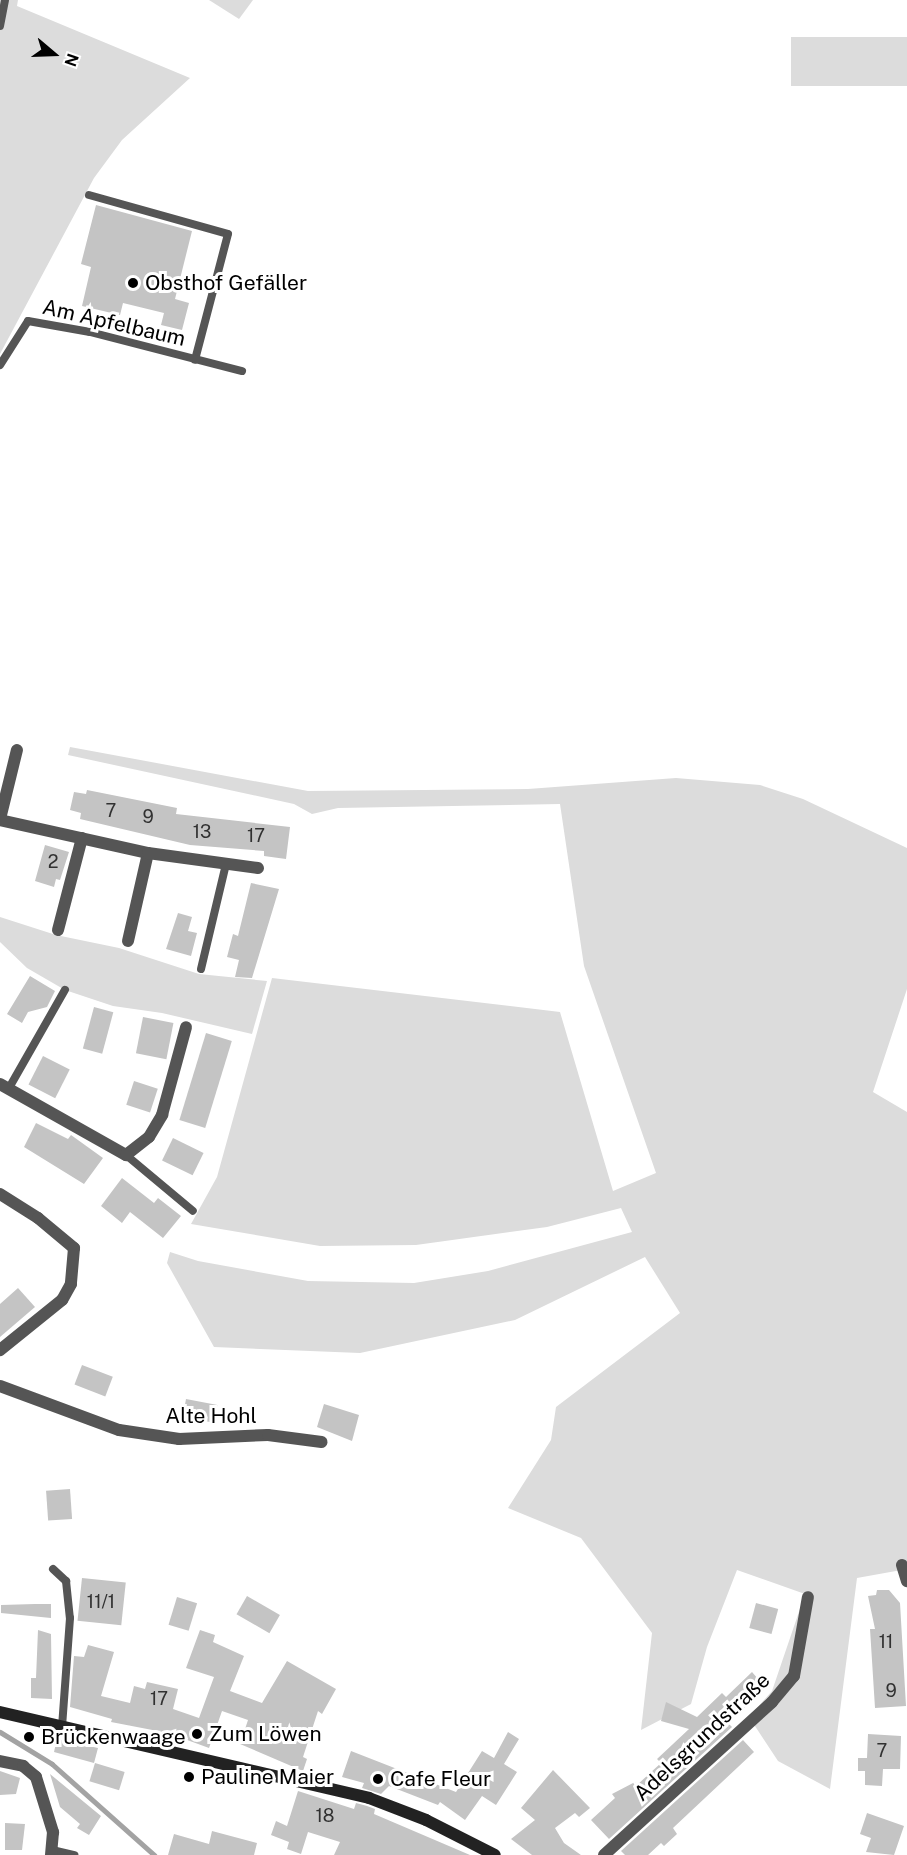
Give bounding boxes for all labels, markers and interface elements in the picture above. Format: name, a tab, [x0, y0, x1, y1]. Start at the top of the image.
north arrow	[24, 24, 84, 84]
text: N	[60, 51, 83, 69]
place label: Obsthof Gefäller	[145, 270, 307, 296]
marker: Obsthof Gefäller	[126, 276, 140, 290]
street label: Am Apfelbaum	[40, 294, 188, 352]
house number: 7	[106, 800, 116, 822]
house number: 9	[142, 806, 154, 828]
house number: 13	[193, 821, 211, 843]
house number: 17	[247, 825, 265, 847]
house number: 2	[48, 851, 58, 873]
street label: Alte Hohl	[165, 1403, 257, 1429]
house number: 11/1	[87, 1591, 115, 1613]
house number: 11	[879, 1631, 893, 1653]
street label: Adelsgrundstraße	[629, 1668, 775, 1806]
house number: 9	[885, 1680, 897, 1702]
house number: 17	[150, 1688, 168, 1710]
place label: Zum Löwen	[209, 1721, 322, 1747]
place label: Brückenwaage	[41, 1724, 186, 1750]
marker: Zum Löwen	[190, 1727, 204, 1741]
marker: Brückenwaage	[22, 1730, 36, 1744]
house number: 7	[877, 1740, 887, 1762]
place label: Pauline Maier	[201, 1764, 334, 1790]
place label: Cafe Fleur	[390, 1766, 491, 1792]
marker: Pauline Maier	[182, 1770, 196, 1784]
marker: Cafe Fleur	[371, 1772, 385, 1786]
house number: 18	[316, 1805, 334, 1827]

